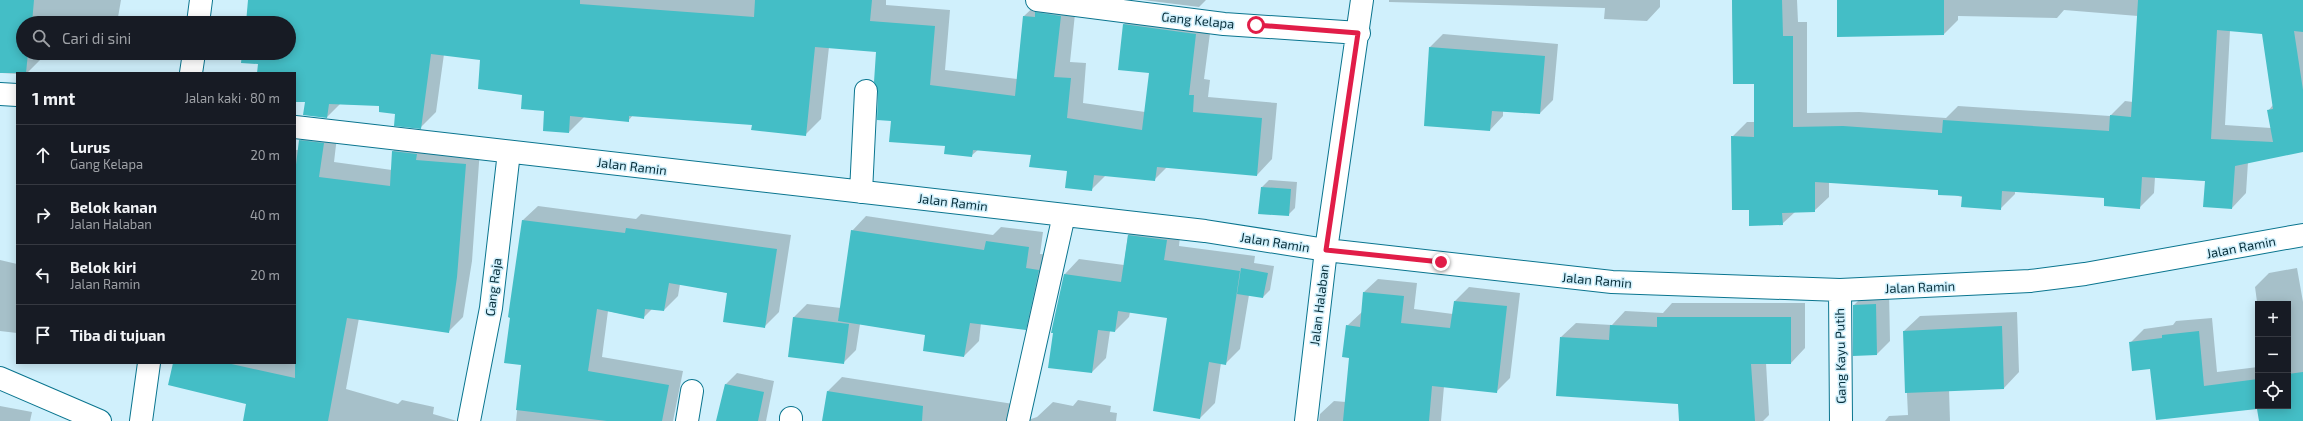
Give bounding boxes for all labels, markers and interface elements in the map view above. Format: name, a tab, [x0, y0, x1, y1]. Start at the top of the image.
street label: Gang Kelapa	[1161, 8, 1235, 32]
search box	[16, 16, 296, 60]
route start	[1247, 16, 1265, 34]
icon: search	[30, 27, 52, 49]
text: Cari di sini	[62, 29, 131, 47]
text: 1 mnt	[32, 88, 75, 108]
text: Jalan kaki · 80 m	[185, 90, 280, 106]
text: Lurus	[70, 138, 110, 156]
icon: ahead	[32, 144, 54, 166]
text: 20 m	[251, 147, 280, 163]
street label: Jalan Ramin	[596, 154, 668, 178]
text: Gang Kelapa	[70, 156, 143, 172]
street label: Jalan Ramin	[917, 190, 989, 214]
text: Belok kanan	[70, 198, 157, 216]
icon: right	[32, 204, 54, 226]
text: 40 m	[250, 207, 280, 223]
text: Jalan Halaban	[70, 216, 152, 232]
street label: Jalan Ramin	[1239, 229, 1311, 255]
street label: Jalan Ramin	[2205, 232, 2277, 262]
route end	[1432, 253, 1450, 271]
street label: Gang Raja	[481, 257, 505, 317]
text: Belok kiri	[70, 258, 136, 276]
street label: Jalan Halaban	[1306, 263, 1332, 347]
icon: left	[32, 264, 54, 286]
text: 20 m	[251, 267, 280, 283]
street label: Jalan Ramin	[1561, 269, 1633, 291]
text: Jalan Ramin	[70, 276, 140, 292]
street label: Jalan Ramin	[1885, 278, 1955, 296]
map controls	[2255, 301, 2291, 409]
button: +	[2255, 301, 2291, 337]
street label: Gang Kayu Putih	[1831, 308, 1849, 404]
icon: arrive	[32, 324, 54, 346]
text: Tiba di tujuan	[70, 326, 166, 344]
button: −	[2255, 337, 2291, 373]
button: locate	[2255, 373, 2291, 409]

